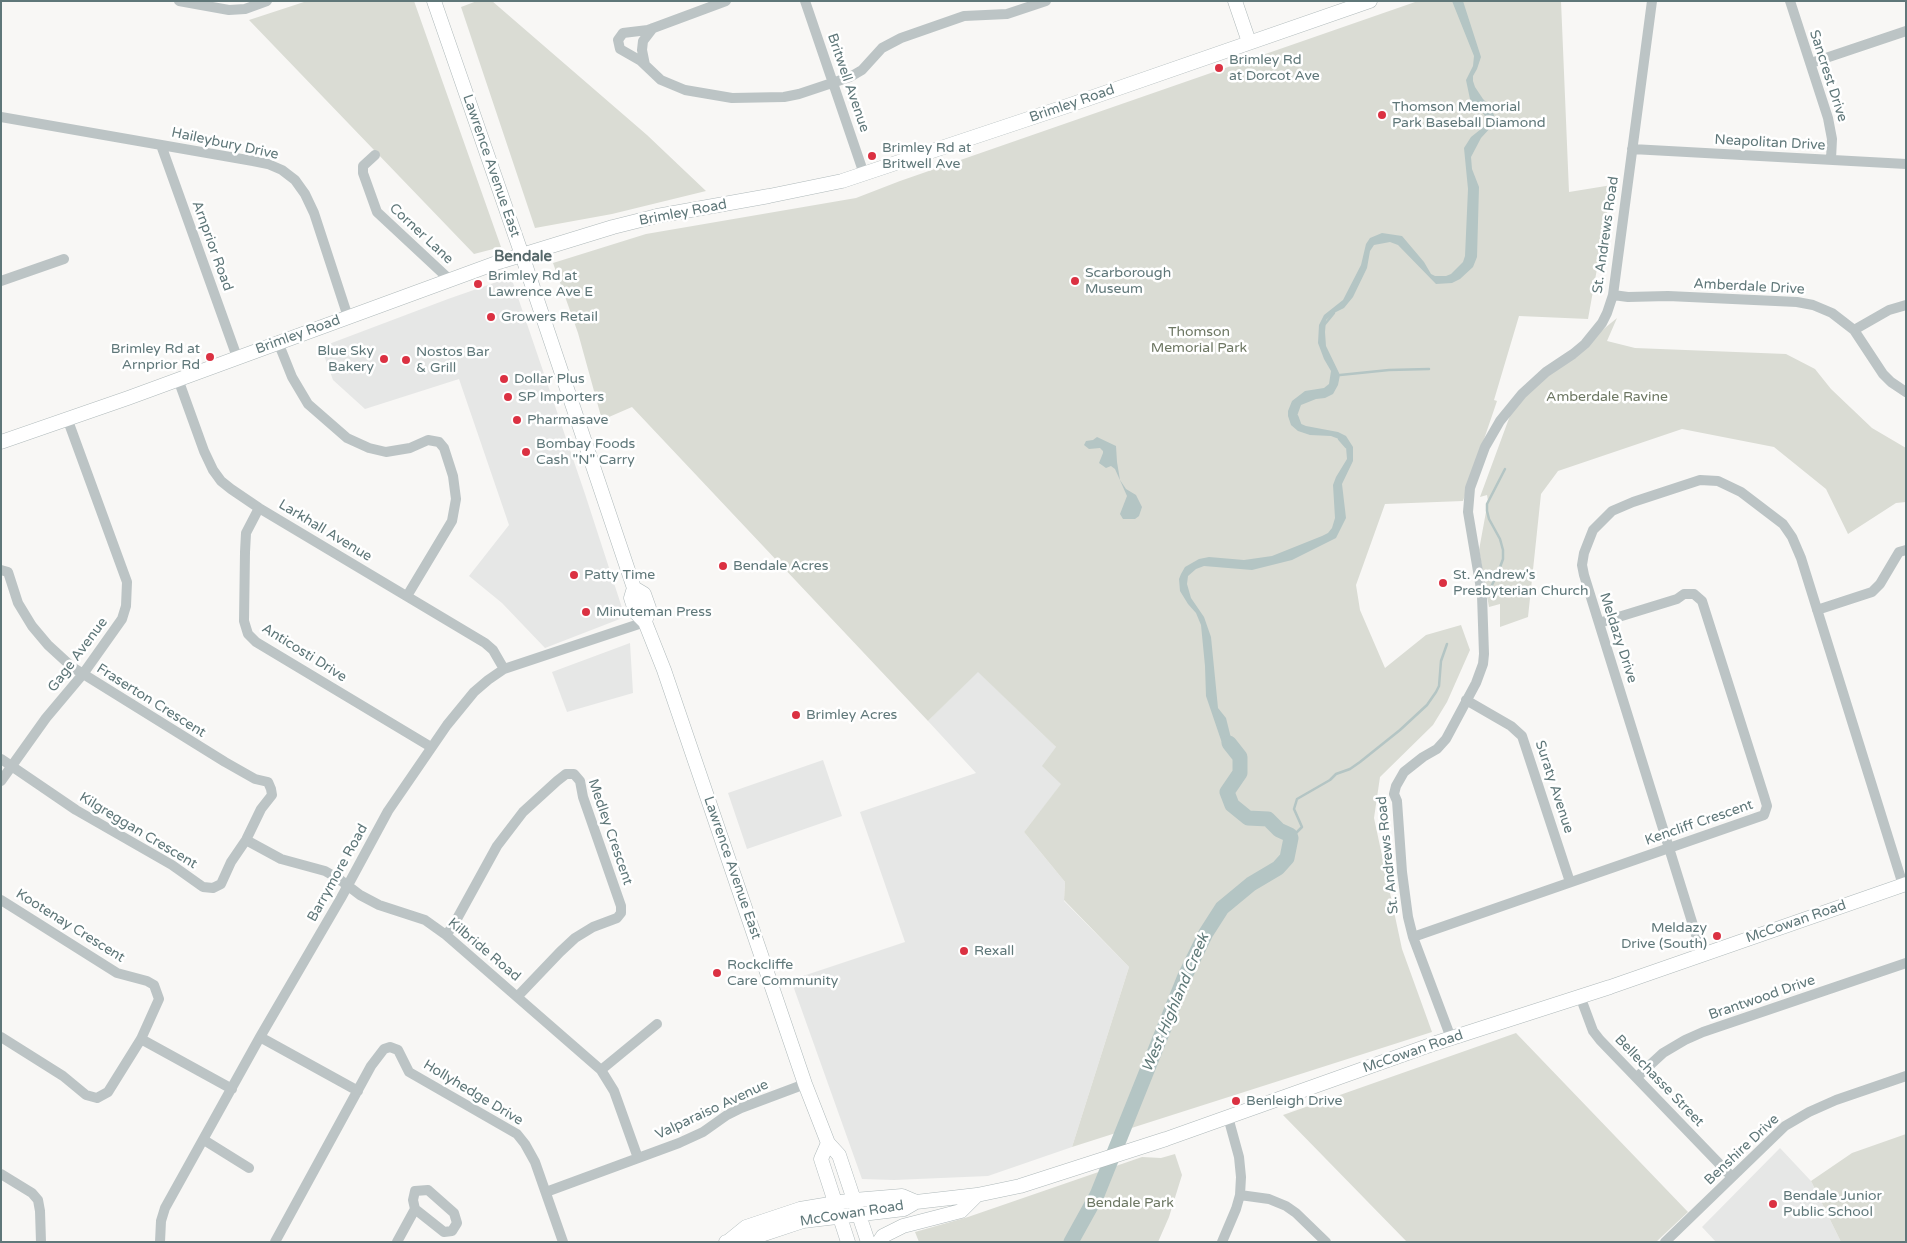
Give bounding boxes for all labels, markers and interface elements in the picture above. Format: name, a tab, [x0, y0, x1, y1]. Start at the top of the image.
street label: Sancrest Drive	[1805, 28, 1851, 124]
street label: Britwell Avenue	[823, 31, 873, 135]
place label: Brimley Rd at Dorcot Ave	[1229, 52, 1320, 84]
marker: Brimley Rd at Dorcot Ave	[1213, 62, 1225, 74]
street label: Brimley Road	[1027, 82, 1117, 126]
street label: Lawrence Avenue East	[459, 92, 523, 240]
place label: Thomson Memorial Park Baseball Diamond	[1392, 99, 1546, 132]
marker: Thomson Memorial Park Baseball Diamond	[1376, 109, 1388, 121]
street label: Haileybury Drive	[170, 124, 280, 164]
street label: Neapolitan Drive	[1714, 132, 1826, 154]
place label: Brimley Rd at Britwell Ave	[882, 140, 971, 172]
marker: Brimley Rd at Britwell Ave	[866, 150, 878, 162]
street label: St. Andrews Road	[1589, 175, 1623, 295]
street label: Brimley Road	[638, 196, 728, 230]
street label: Arnprior Road	[188, 199, 236, 293]
street label: Corner Lane	[386, 200, 456, 268]
district label: Bendale	[494, 248, 552, 266]
place label: Scarborough Museum	[1085, 265, 1171, 298]
place label: Brimley Rd at Lawrence Ave E	[488, 268, 593, 300]
marker: Scarborough Museum	[1069, 275, 1081, 287]
street label: Amberdale Drive	[1693, 276, 1805, 298]
marker: Brimley Rd at Lawrence Ave E	[472, 278, 484, 290]
place label: Growers Retail	[501, 309, 598, 325]
marker: Growers Retail	[485, 311, 497, 323]
street label: Brimley Road	[253, 312, 343, 358]
park label: Thomson Memorial Park	[1151, 324, 1247, 357]
place label: Brimley Rd at Arnprior Rd	[111, 341, 200, 374]
place label: Blue Sky Bakery	[317, 343, 374, 376]
place label: Nostos Bar & Grill	[416, 344, 489, 377]
marker: Brimley Rd at Arnprior Rd	[204, 351, 216, 363]
marker: Blue Sky Bakery	[378, 353, 390, 365]
marker: Nostos Bar & Grill	[400, 354, 412, 366]
place label: Dollar Plus	[514, 371, 585, 387]
marker: Dollar Plus	[498, 373, 510, 385]
place label: SP Importers	[518, 389, 604, 405]
park label: Amberdale Ravine	[1546, 389, 1668, 405]
marker: SP Importers	[502, 391, 514, 403]
place label: Pharmasave	[527, 412, 609, 428]
marker: Pharmasave	[511, 414, 523, 426]
place label: Bombay Foods Cash "N" Carry	[536, 436, 635, 468]
marker: Bombay Foods Cash "N" Carry	[520, 446, 532, 458]
street label: Larkhall Avenue	[275, 496, 375, 566]
place label: Bendale Acres	[733, 558, 828, 574]
marker: Bendale Acres	[717, 560, 729, 572]
place label: Patty Time	[584, 567, 655, 583]
place label: St. Andrew's Presbyterian Church	[1453, 567, 1589, 600]
marker: Patty Time	[568, 569, 580, 581]
marker: St. Andrew's Presbyterian Church	[1437, 577, 1449, 589]
street label: Meldazy Drive	[1595, 591, 1641, 685]
place label: Minuteman Press	[596, 604, 712, 620]
marker: Minuteman Press	[580, 606, 592, 618]
street label: Gage Avenue	[45, 614, 111, 696]
street label: Anticosti Drive	[258, 620, 350, 686]
street label: Fraserton Crescent	[93, 661, 209, 741]
place label: Brimley Acres	[806, 707, 897, 723]
marker: Brimley Acres	[790, 709, 802, 721]
street label: Suraty Avenue	[1531, 738, 1577, 836]
street label: Medley Crescent	[584, 777, 636, 887]
street label: Kilgreggan Crescent	[76, 789, 200, 873]
street label: Lawrence Avenue East	[700, 794, 764, 942]
street label: St. Andrews Road	[1373, 795, 1403, 915]
street label: Kencliff Crescent	[1643, 797, 1755, 849]
street label: Barrymore Road	[304, 821, 372, 925]
street label: Kootenay Crescent	[12, 886, 128, 966]
street label: McCowan Road	[1744, 897, 1848, 947]
street label: Kilbride Road	[444, 915, 524, 985]
place label: Meldazy Drive (South)	[1621, 920, 1707, 952]
marker: Meldazy Drive (South)	[1711, 930, 1723, 942]
water label: West Highland Creek	[1139, 931, 1213, 1075]
place label: Rexall	[974, 943, 1014, 959]
marker: Rexall	[958, 945, 970, 957]
place label: Rockcliffe Care Community	[727, 957, 838, 990]
marker: Rockcliffe Care Community	[711, 967, 723, 979]
street label: Brantwood Drive	[1707, 972, 1817, 1024]
street label: McCowan Road	[1361, 1027, 1465, 1077]
street label: Bellechasse Street	[1611, 1032, 1707, 1130]
street label: Hollyhedge Drive	[420, 1057, 526, 1129]
street label: Valparaiso Avenue	[653, 1076, 771, 1144]
place label: Benleigh Drive	[1246, 1093, 1342, 1109]
marker: Benleigh Drive	[1230, 1095, 1242, 1107]
street label: Benshire Drive	[1701, 1111, 1783, 1189]
place label: Bendale Junior Public School	[1783, 1188, 1882, 1220]
park label: Bendale Park	[1086, 1195, 1174, 1211]
street label: McCowan Road	[799, 1198, 905, 1230]
marker: Bendale Junior Public School	[1767, 1198, 1779, 1210]

